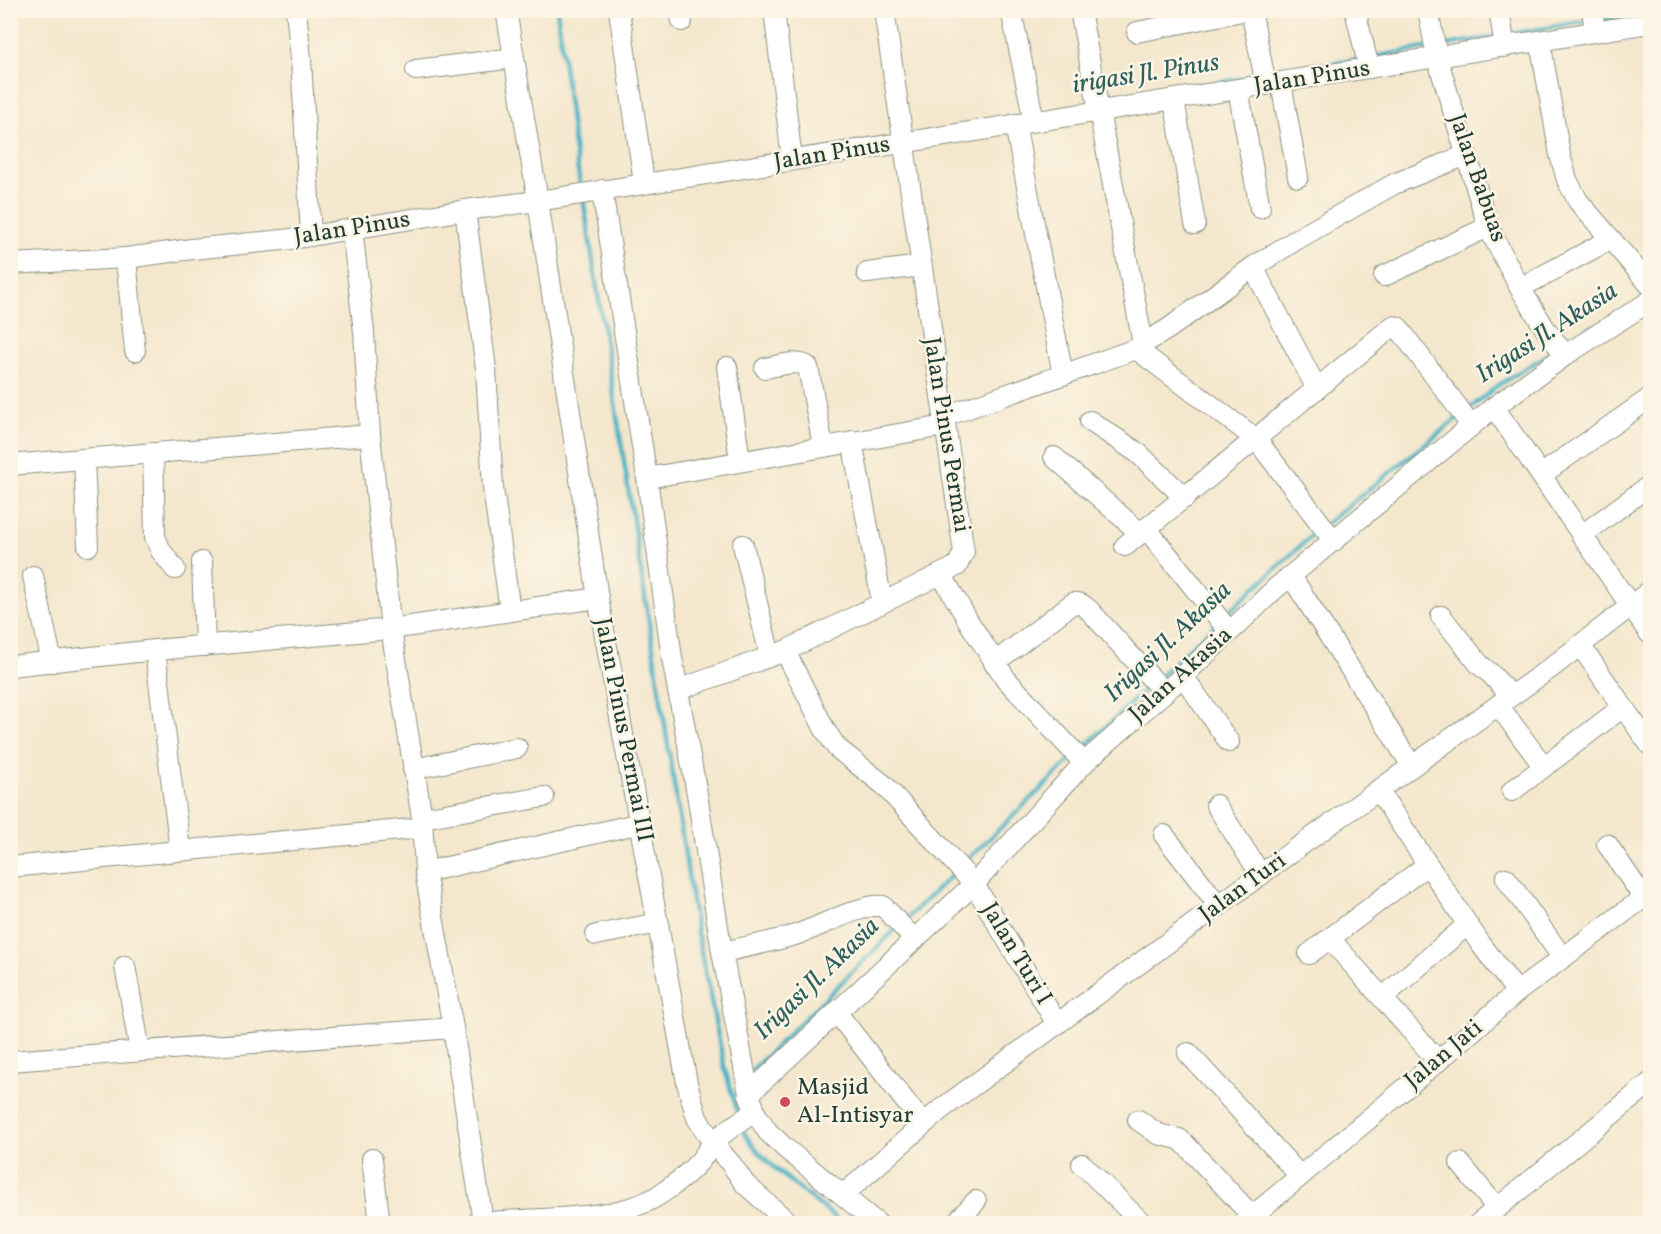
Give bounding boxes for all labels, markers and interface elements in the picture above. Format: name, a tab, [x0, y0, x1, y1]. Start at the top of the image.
water label: irigasi Jl. Pinus	[1070, 45, 1222, 103]
street label: Jalan Pinus	[1251, 52, 1373, 104]
street label: Jalan Babuas	[1439, 109, 1515, 247]
street label: Jalan Pinus	[771, 128, 893, 180]
street label: Jalan Pinus	[291, 203, 413, 255]
water label: Irigasi Jl. Akasia	[1469, 274, 1625, 392]
street label: Jalan Pinus Permai	[914, 335, 978, 535]
water label: Irigasi Jl. Akasia	[1096, 573, 1240, 711]
street label: Jalan Pinus Permai III	[585, 615, 661, 845]
street label: Jalan Akasia	[1122, 619, 1240, 731]
street label: Jalan Turi	[1192, 845, 1294, 931]
street label: Jalan Turi I	[972, 896, 1060, 1012]
water label: Irigasi Jl. Akasia	[746, 909, 888, 1049]
street label: Jalan Jati	[1397, 1012, 1491, 1098]
place label: Masjid Al-Intisyar	[797, 1071, 914, 1133]
marker: Masjid Al-Intisyar	[778, 1095, 792, 1109]

